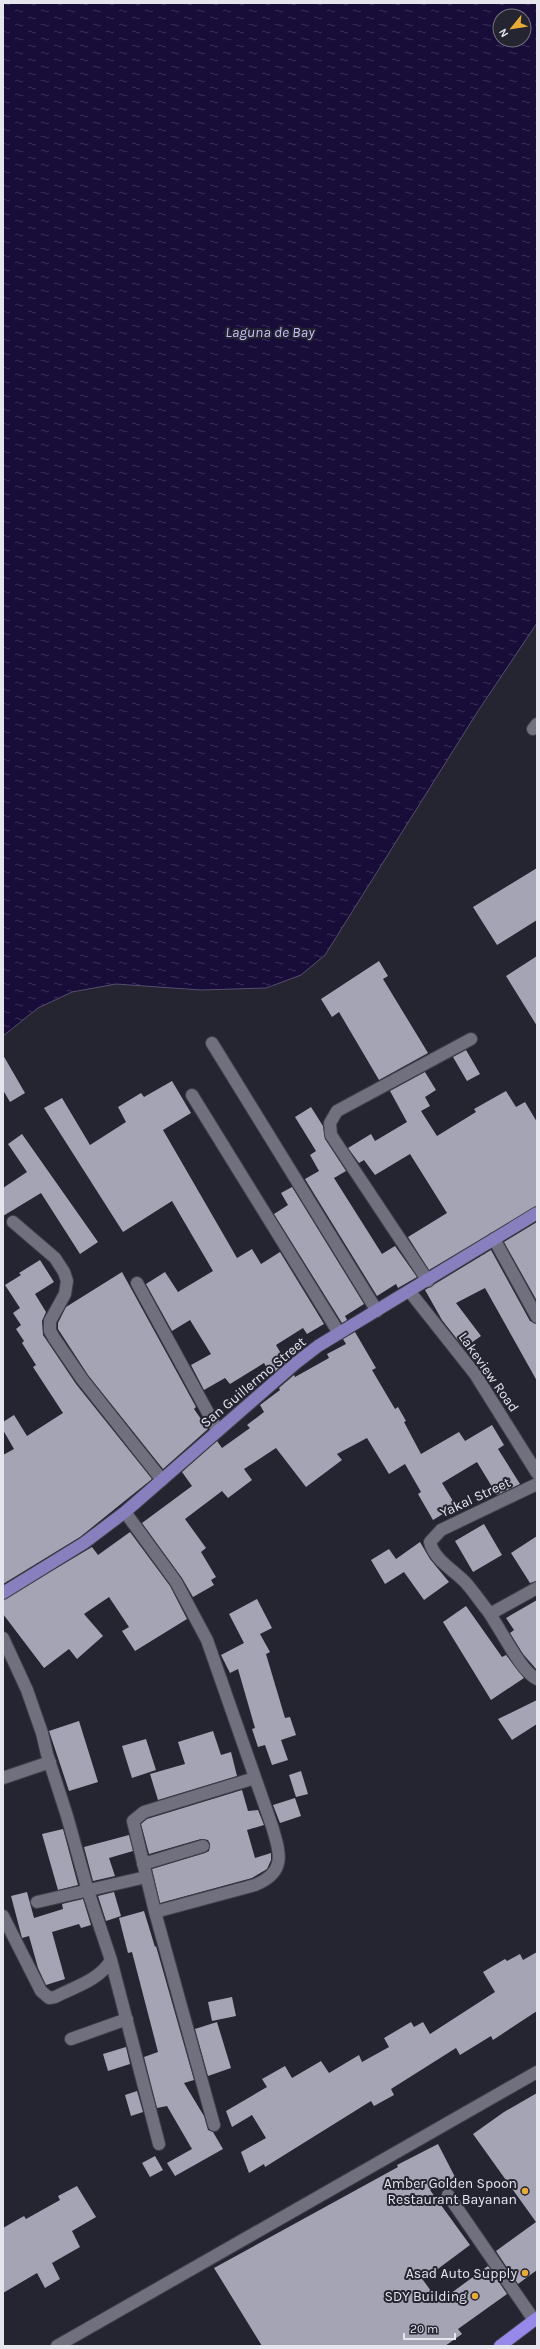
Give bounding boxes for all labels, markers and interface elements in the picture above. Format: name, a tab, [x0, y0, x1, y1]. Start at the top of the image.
north arrow	[492, 8, 532, 48]
text: N	[496, 26, 511, 39]
water label: Laguna de Bay	[225, 323, 315, 341]
street label: Lakeview Road	[455, 1329, 522, 1415]
street label: San Guillermo Street	[197, 1333, 309, 1431]
street label: Yakal Street	[437, 1474, 513, 1521]
place label: Amber Golden Spoon Restaurant Bayanan	[384, 2175, 517, 2208]
marker: Amber Golden Spoon Restaurant Bayanan	[520, 2186, 530, 2196]
place label: Asad Auto Supply	[406, 2265, 517, 2282]
marker: Asad Auto Supply	[520, 2268, 530, 2278]
place label: SDY Building	[385, 2288, 467, 2305]
marker: SDY Building	[470, 2291, 480, 2301]
scale bar	[404, 2315, 455, 2341]
text: 20 m	[410, 2322, 438, 2336]

